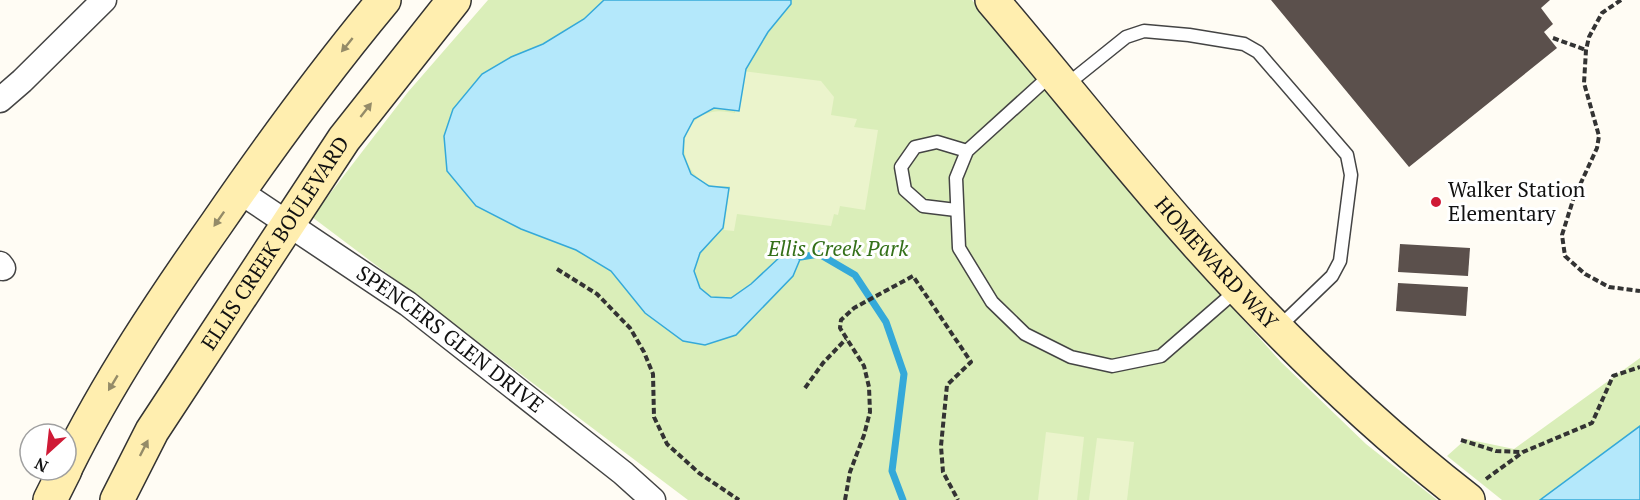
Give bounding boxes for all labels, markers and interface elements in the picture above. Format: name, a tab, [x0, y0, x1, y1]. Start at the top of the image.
one-way arrow	[340, 37, 353, 53]
one-way arrow	[360, 102, 373, 118]
street label: ELLIS CREEK BOULEVARD	[194, 130, 355, 355]
place label: Walker Station Elementary	[1448, 175, 1586, 227]
street label: HOMEWARD WAY	[1149, 191, 1285, 335]
marker: Walker Station Elementary	[1429, 195, 1443, 209]
one-way arrow	[213, 211, 225, 227]
park label: Ellis Creek Park	[767, 234, 909, 262]
street label: SPENCERS GLEN DRIVE	[352, 259, 550, 418]
one-way arrow	[108, 375, 119, 391]
north arrow	[18, 422, 78, 482]
one-way arrow	[139, 439, 149, 456]
text: N	[31, 453, 52, 478]

